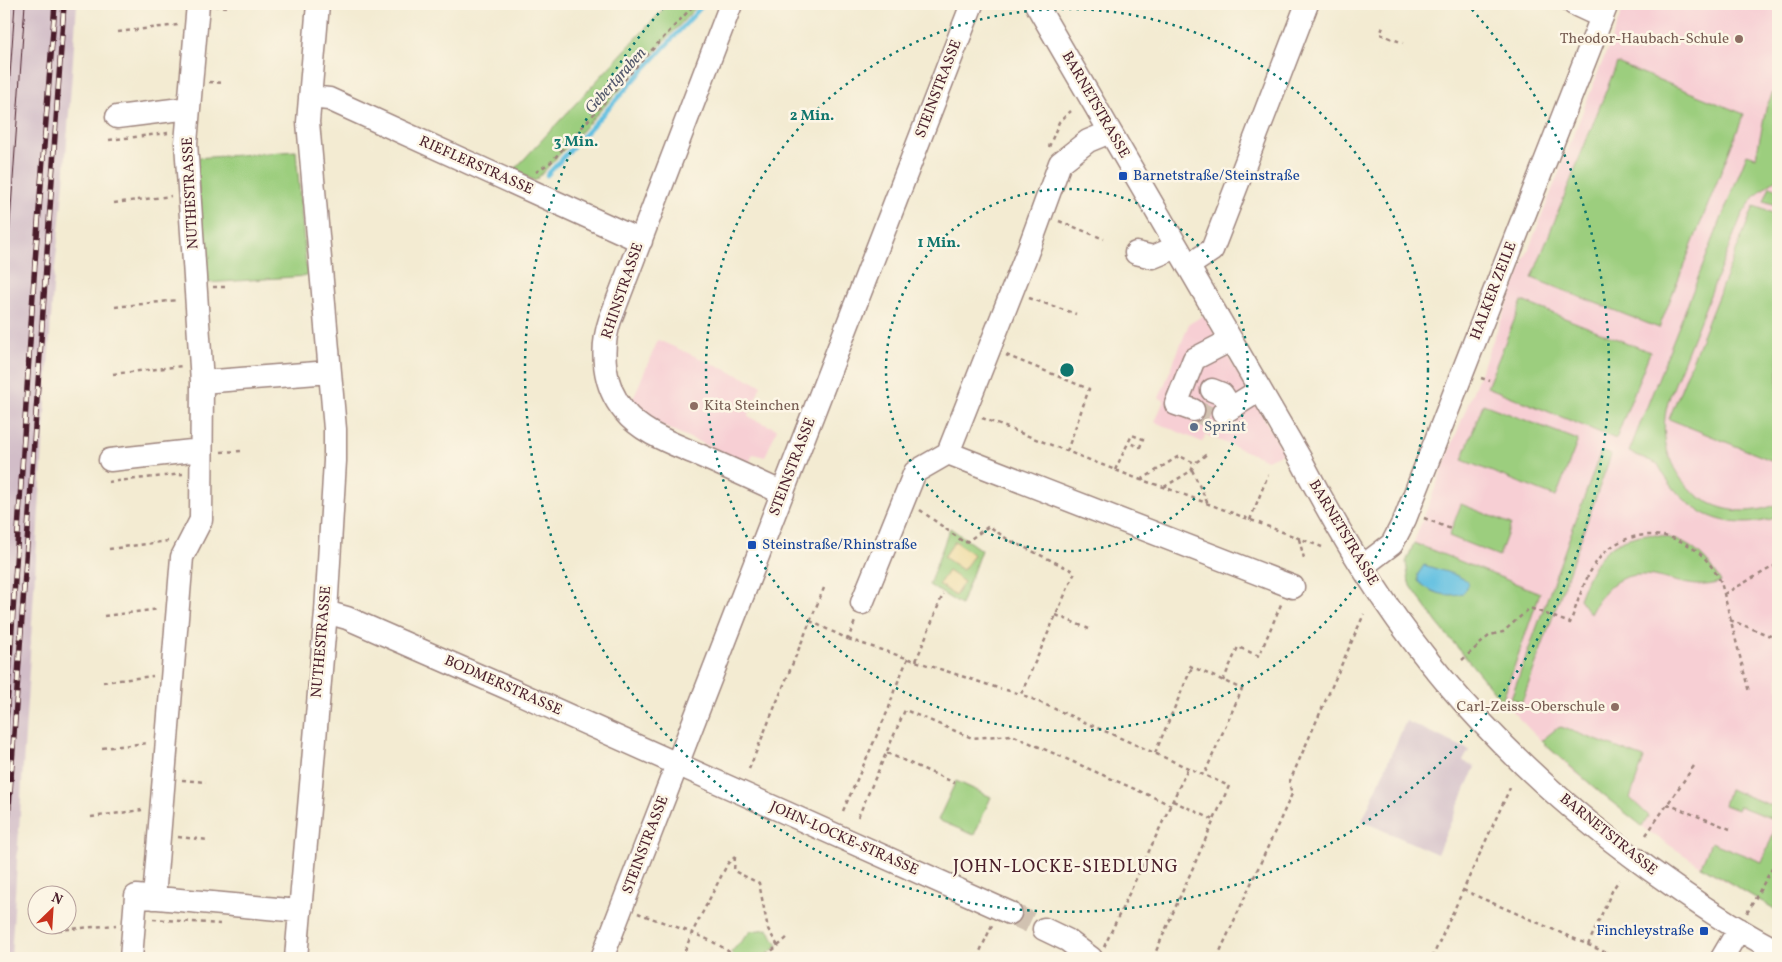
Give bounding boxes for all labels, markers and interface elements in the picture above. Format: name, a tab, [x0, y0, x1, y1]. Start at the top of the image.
place label: Theodor-Haubach-Schule	[1560, 29, 1729, 50]
marker: Theodor-Haubach-Schule	[1733, 33, 1745, 45]
street label: STEINSTRASSE	[911, 37, 967, 141]
water label: Gebertgraben	[580, 43, 652, 119]
street label: BARNETSTRASSE	[1056, 48, 1134, 162]
text: 2 Min.	[790, 106, 834, 127]
street label: RIEFLERSTRASSE	[415, 131, 537, 201]
text: 3 Min.	[554, 132, 598, 153]
street label: NUTHESTRASSE	[178, 136, 204, 250]
place label: Barnetstraße/Steinstraße	[1133, 166, 1300, 187]
marker: Barnetstraße/Steinstraße	[1117, 170, 1129, 182]
text: 1 Min.	[918, 233, 960, 254]
street label: HALKER ZEILE	[1466, 239, 1522, 343]
street label: RHINSTRASSE	[597, 240, 649, 342]
centre of rings	[1058, 361, 1076, 379]
place label: Kita Steinchen	[704, 396, 800, 417]
marker: Kita Steinchen	[688, 400, 700, 412]
street label: STEINSTRASSE	[765, 415, 821, 519]
place label: Sprint	[1204, 417, 1246, 438]
marker: Sprint	[1188, 421, 1200, 433]
street label: BARNETSTRASSE	[1303, 476, 1383, 590]
place label: Steinstraße/Rhinstraße	[762, 535, 917, 556]
marker: Steinstraße/Rhinstraße	[746, 539, 758, 551]
street label: NUTHESTRASSE	[307, 585, 337, 699]
street label: BODMERSTRASSE	[441, 651, 565, 721]
place label: Carl-Zeiss-Oberschule	[1456, 697, 1605, 718]
marker: Carl-Zeiss-Oberschule	[1609, 701, 1621, 713]
street label: BARNETSTRASSE	[1555, 789, 1661, 881]
street label: STEINSTRASSE	[618, 793, 674, 897]
street label: JOHN-LOCKE-STRASSE	[766, 797, 922, 881]
district label: JOHN-LOCKE-SIEDLUNG	[953, 855, 1179, 880]
north arrow	[28, 884, 78, 934]
text: N	[48, 889, 65, 910]
place label: Finchleystraße	[1596, 921, 1694, 942]
marker: Finchleystraße	[1698, 925, 1710, 937]

